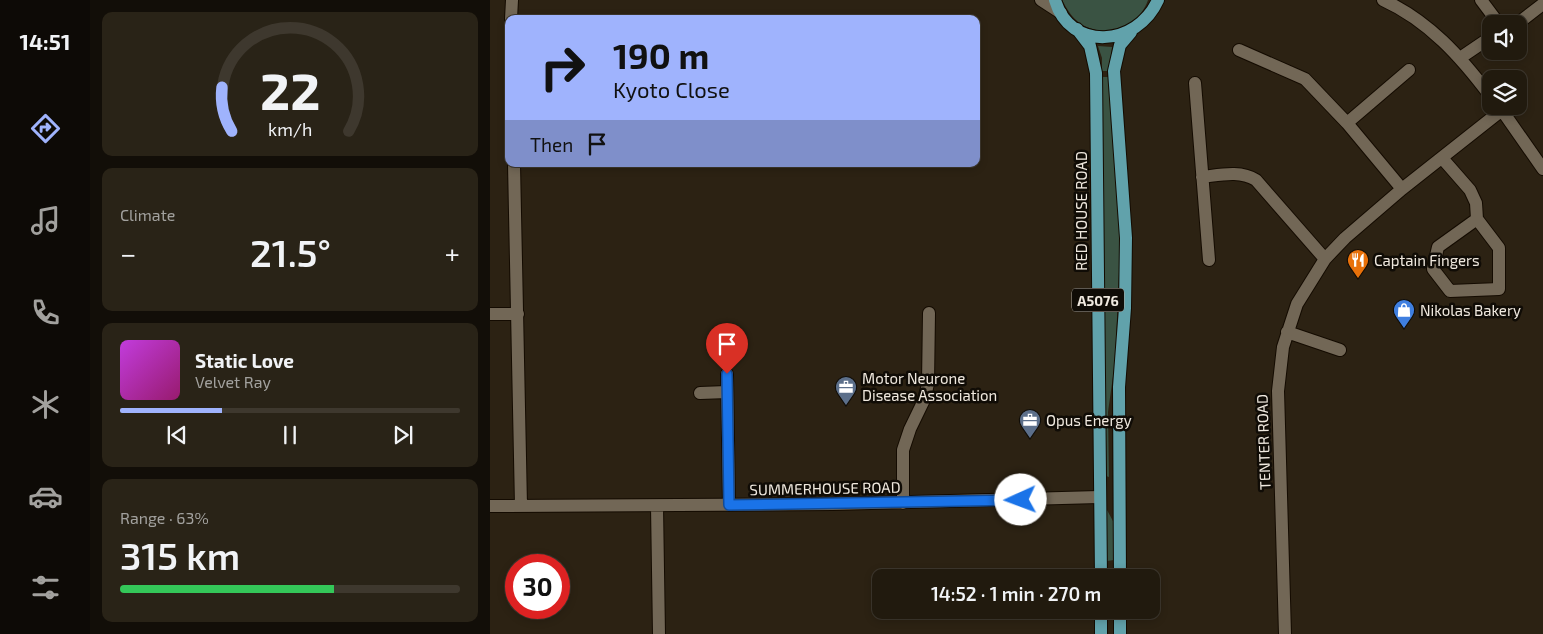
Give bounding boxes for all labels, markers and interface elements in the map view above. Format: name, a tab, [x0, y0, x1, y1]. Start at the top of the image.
map controls	[1482, 15, 1527, 115]
button: sound	[1482, 15, 1527, 60]
text: 14:51	[20, 28, 70, 54]
text: 190 m	[613, 34, 709, 76]
icon: right	[530, 35, 595, 100]
text: 22	[260, 58, 320, 120]
button: layers	[1482, 70, 1527, 115]
text: Kyoto Close	[613, 76, 730, 102]
icon: directions	[28, 111, 63, 146]
text: km/h	[268, 118, 312, 140]
icon: arrive	[583, 130, 611, 158]
text: Then	[530, 133, 573, 156]
street label: RED HOUSE ROAD	[1072, 151, 1090, 271]
icon: music	[28, 203, 63, 238]
text: Climate	[120, 205, 175, 224]
text: 21.5°	[250, 229, 331, 275]
text: −	[120, 236, 136, 270]
text: +	[445, 236, 460, 270]
restaurant icon: Captain Fingers	[1346, 248, 1370, 279]
place label: Captain Fingers	[1374, 251, 1480, 269]
road number: A5076	[1072, 288, 1124, 312]
icon: phone	[28, 295, 63, 330]
shop icon: Nikolas Bakery	[1392, 298, 1416, 329]
place label: Nikolas Bakery	[1420, 301, 1521, 319]
pin	[706, 323, 748, 374]
icon: arrive	[713, 330, 741, 358]
text: Static Love	[195, 349, 294, 372]
place label: Motor Neurone Disease Association	[862, 369, 997, 404]
text: Velvet Ray	[195, 372, 271, 391]
office icon: Motor Neurone Disease Association	[834, 375, 858, 406]
icon: climate	[28, 387, 63, 422]
street label: TENTER ROAD	[1252, 394, 1274, 490]
office icon: Opus Energy	[1018, 408, 1042, 439]
place label: Opus Energy	[1046, 411, 1132, 429]
icon: previous	[163, 421, 191, 449]
icon: pause	[276, 421, 304, 449]
icon: next	[389, 421, 417, 449]
position arrow	[994, 473, 1046, 525]
street label: SUMMERHOUSE ROAD	[749, 478, 901, 498]
icon: car	[28, 479, 63, 514]
text: Range · 63%	[120, 508, 209, 527]
text: 315 km	[120, 532, 240, 578]
speed limit sign: 30	[505, 554, 570, 619]
icon: filters	[28, 570, 63, 605]
text: 14:52 · 1 min · 270 m	[931, 582, 1101, 605]

